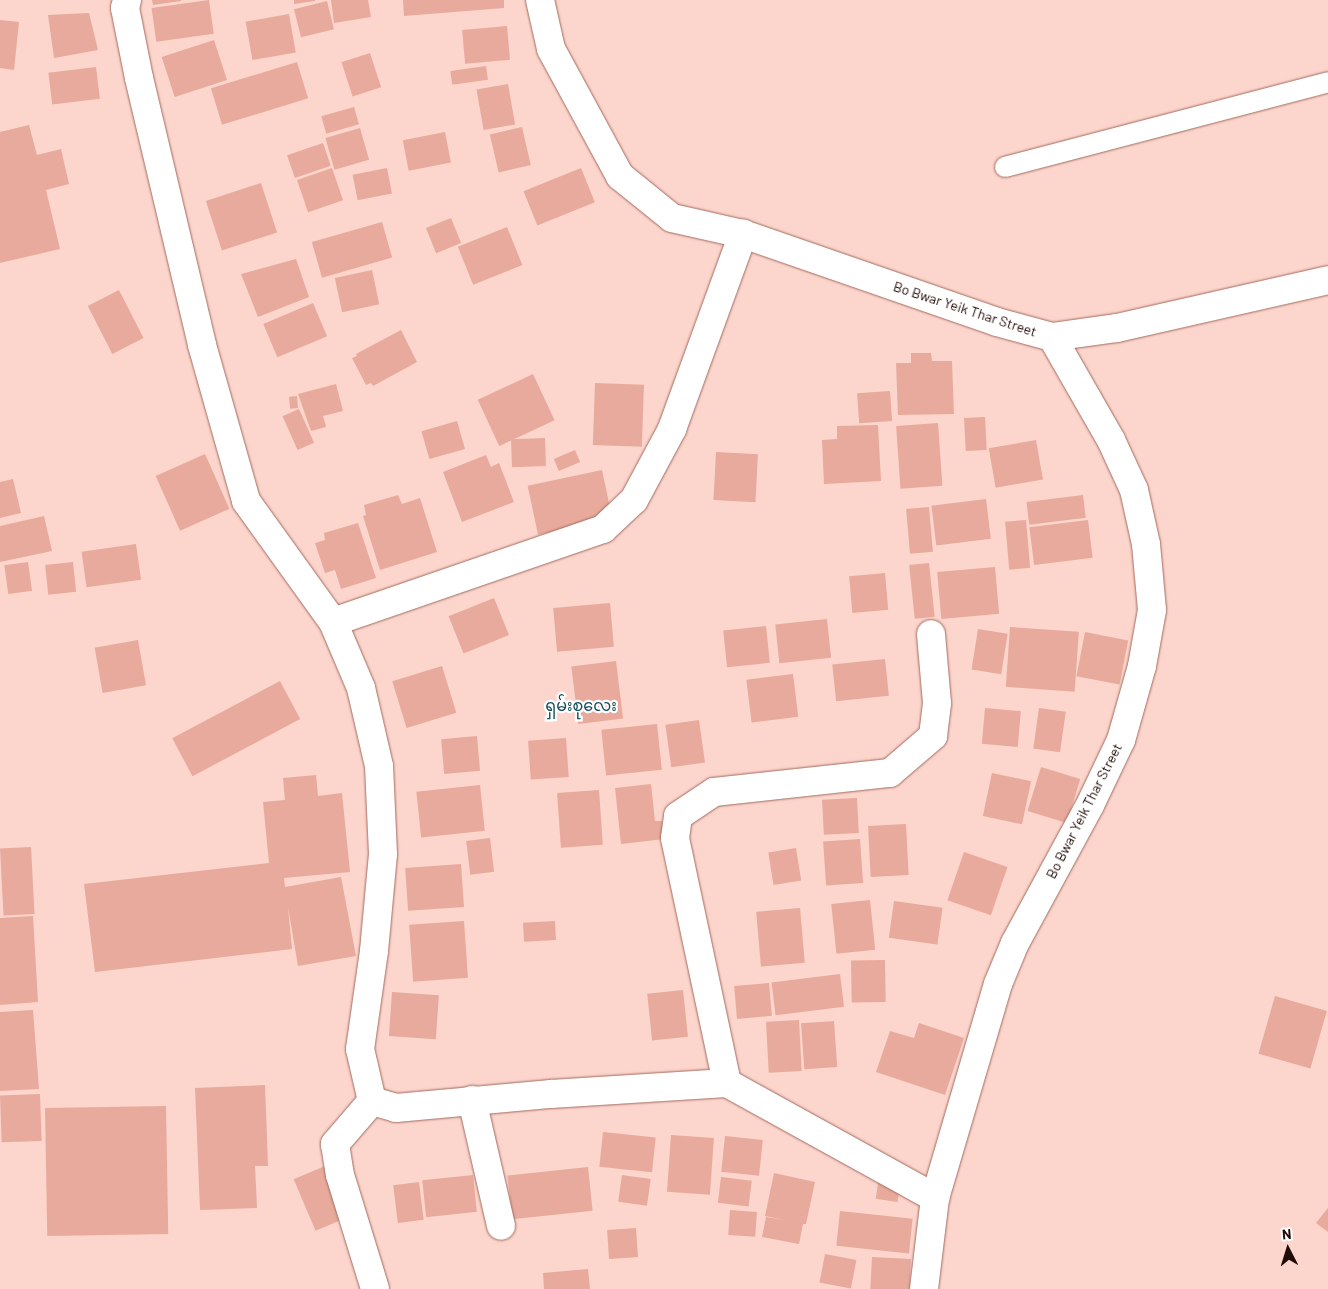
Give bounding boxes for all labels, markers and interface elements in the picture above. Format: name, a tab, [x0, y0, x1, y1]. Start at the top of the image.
street label: Bo Bwar Yeik Thar Street	[891, 278, 1039, 340]
district label: ရှမ်းစုလေး	[545, 695, 617, 715]
street label: Bo Bwar Yeik Thar Street	[1043, 741, 1125, 881]
north arrow	[1263, 1224, 1313, 1274]
text: N	[1281, 1225, 1292, 1242]

